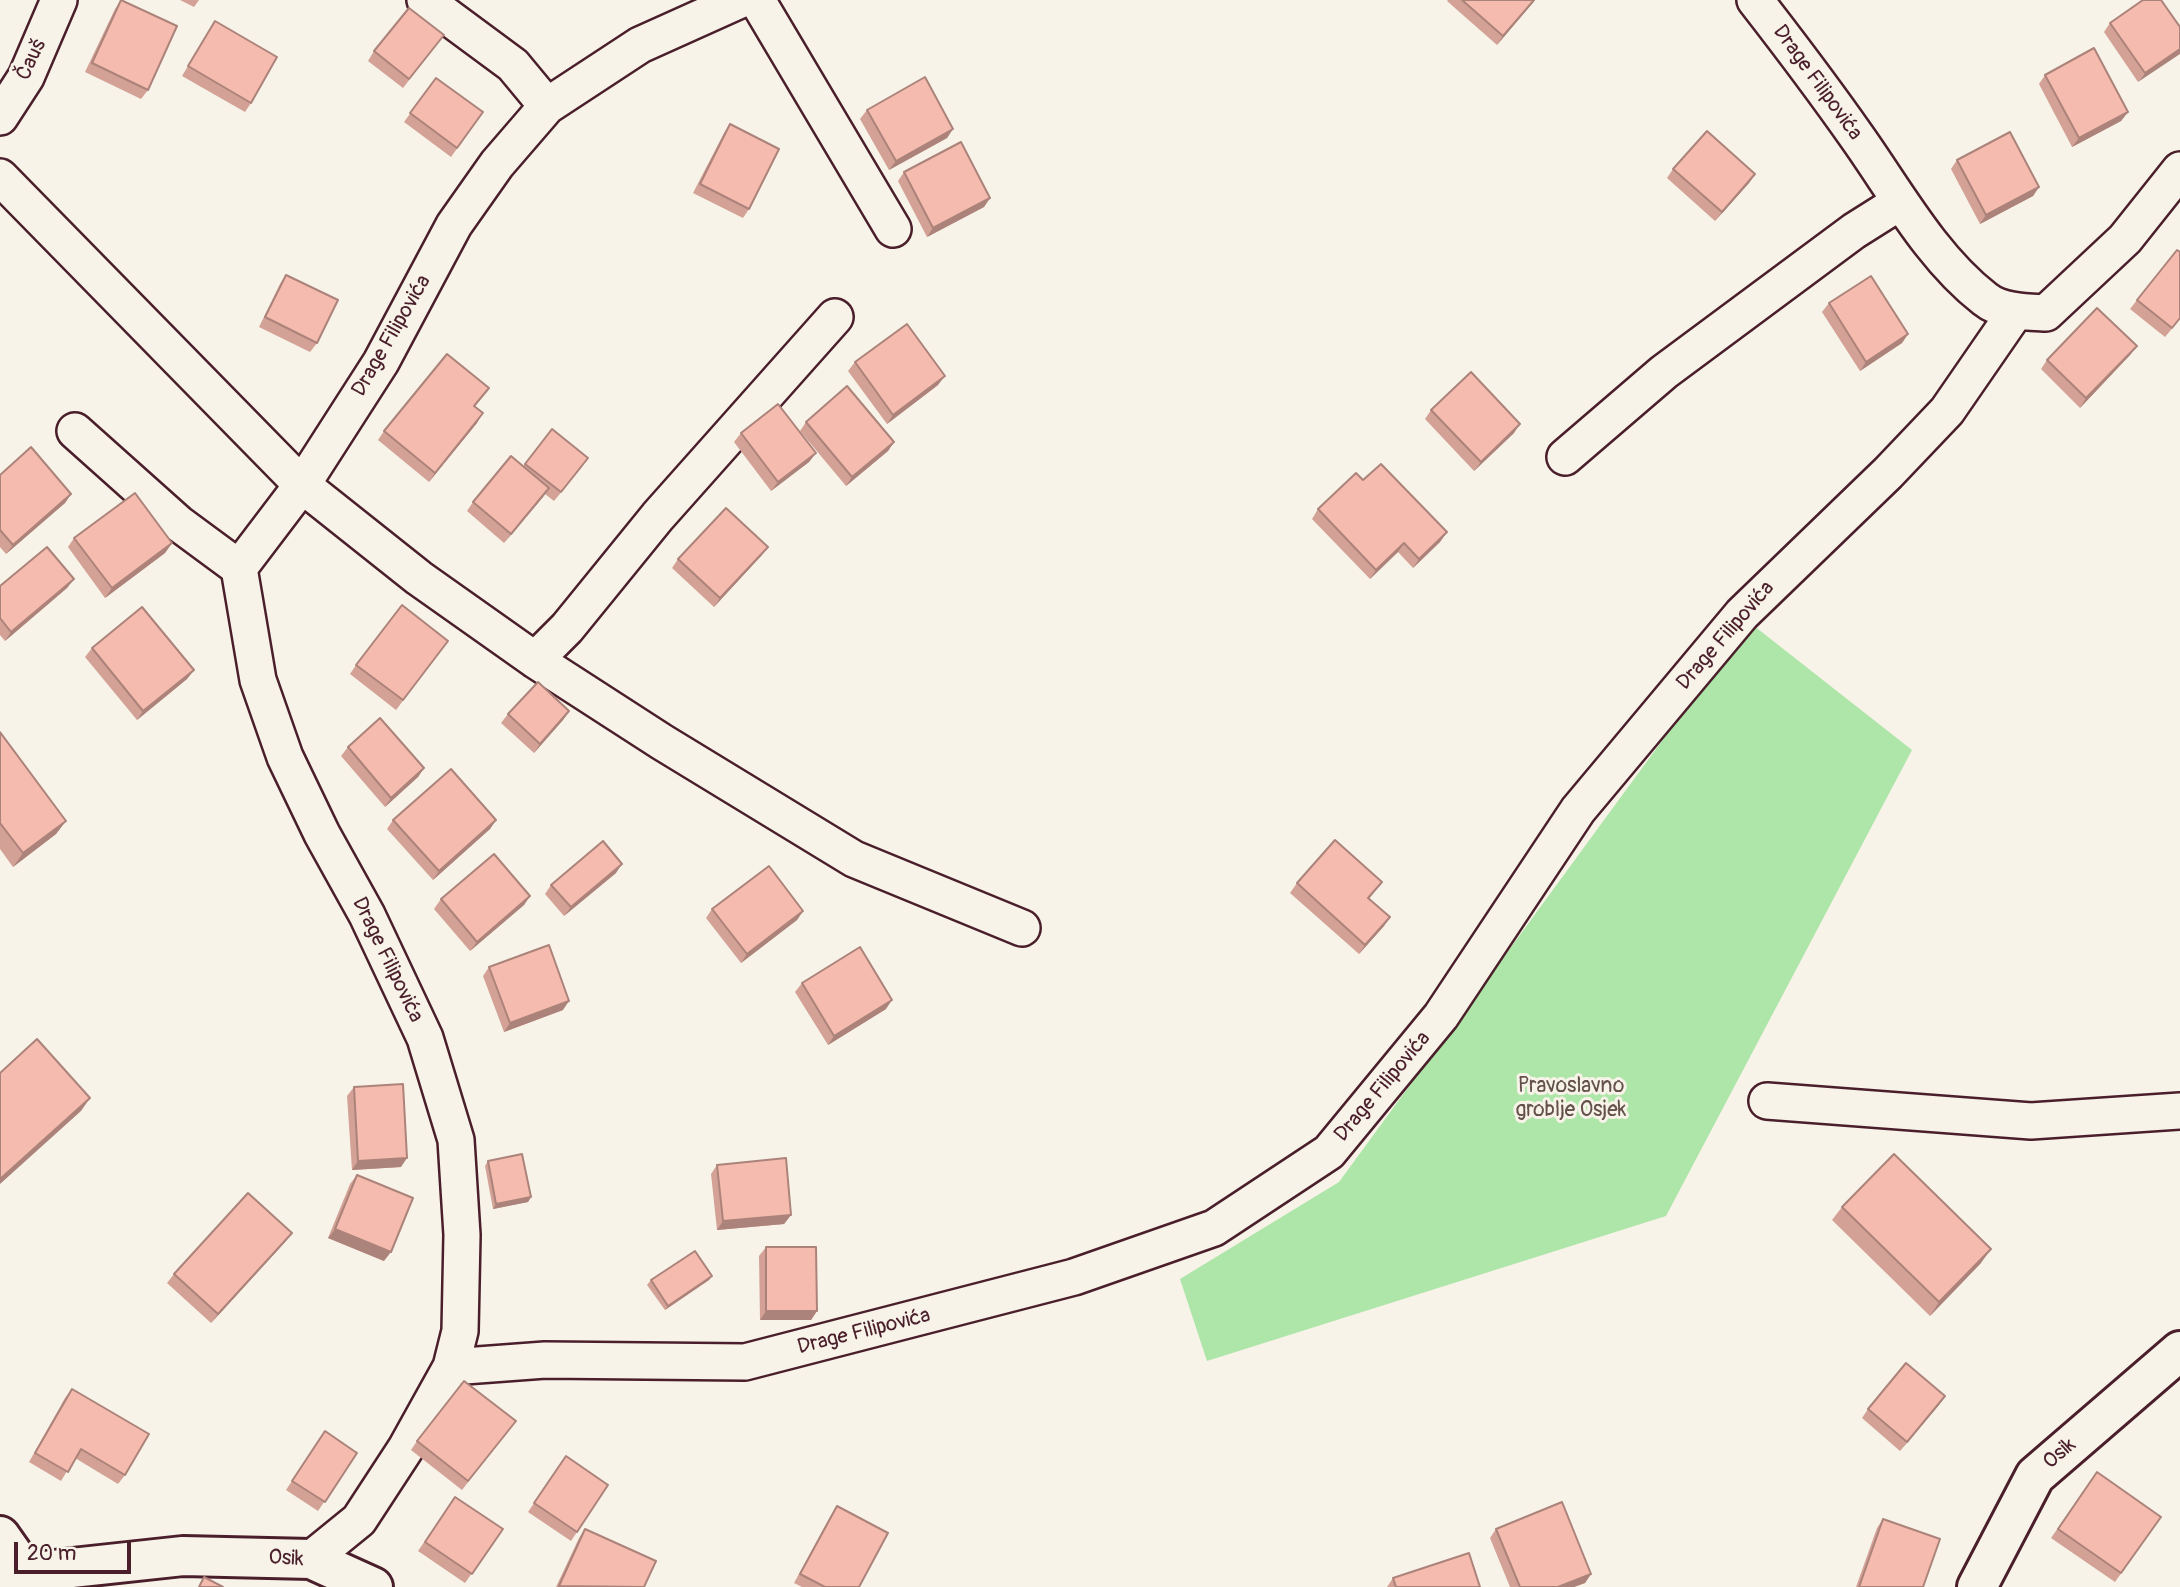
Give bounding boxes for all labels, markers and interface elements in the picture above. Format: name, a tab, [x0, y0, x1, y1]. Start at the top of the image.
street label: Drage Filipovića	[1767, 21, 1867, 145]
street label: Čauš	[12, 35, 52, 85]
street label: Drage Filipovića	[347, 271, 437, 401]
street label: Drage Filipovića	[1672, 576, 1780, 696]
street label: Drage Filipovića	[346, 893, 428, 1027]
street label: Drage Filipovića	[1330, 1027, 1436, 1147]
park label: Pravoslavno groblje Osjek	[1516, 1074, 1626, 1124]
street label: Drage Filipovića	[795, 1303, 933, 1361]
street label: Osik	[2038, 1433, 2082, 1475]
scale bar	[18, 1528, 135, 1572]
text: 20 m	[27, 1540, 76, 1567]
street label: Osik	[268, 1545, 304, 1573]

